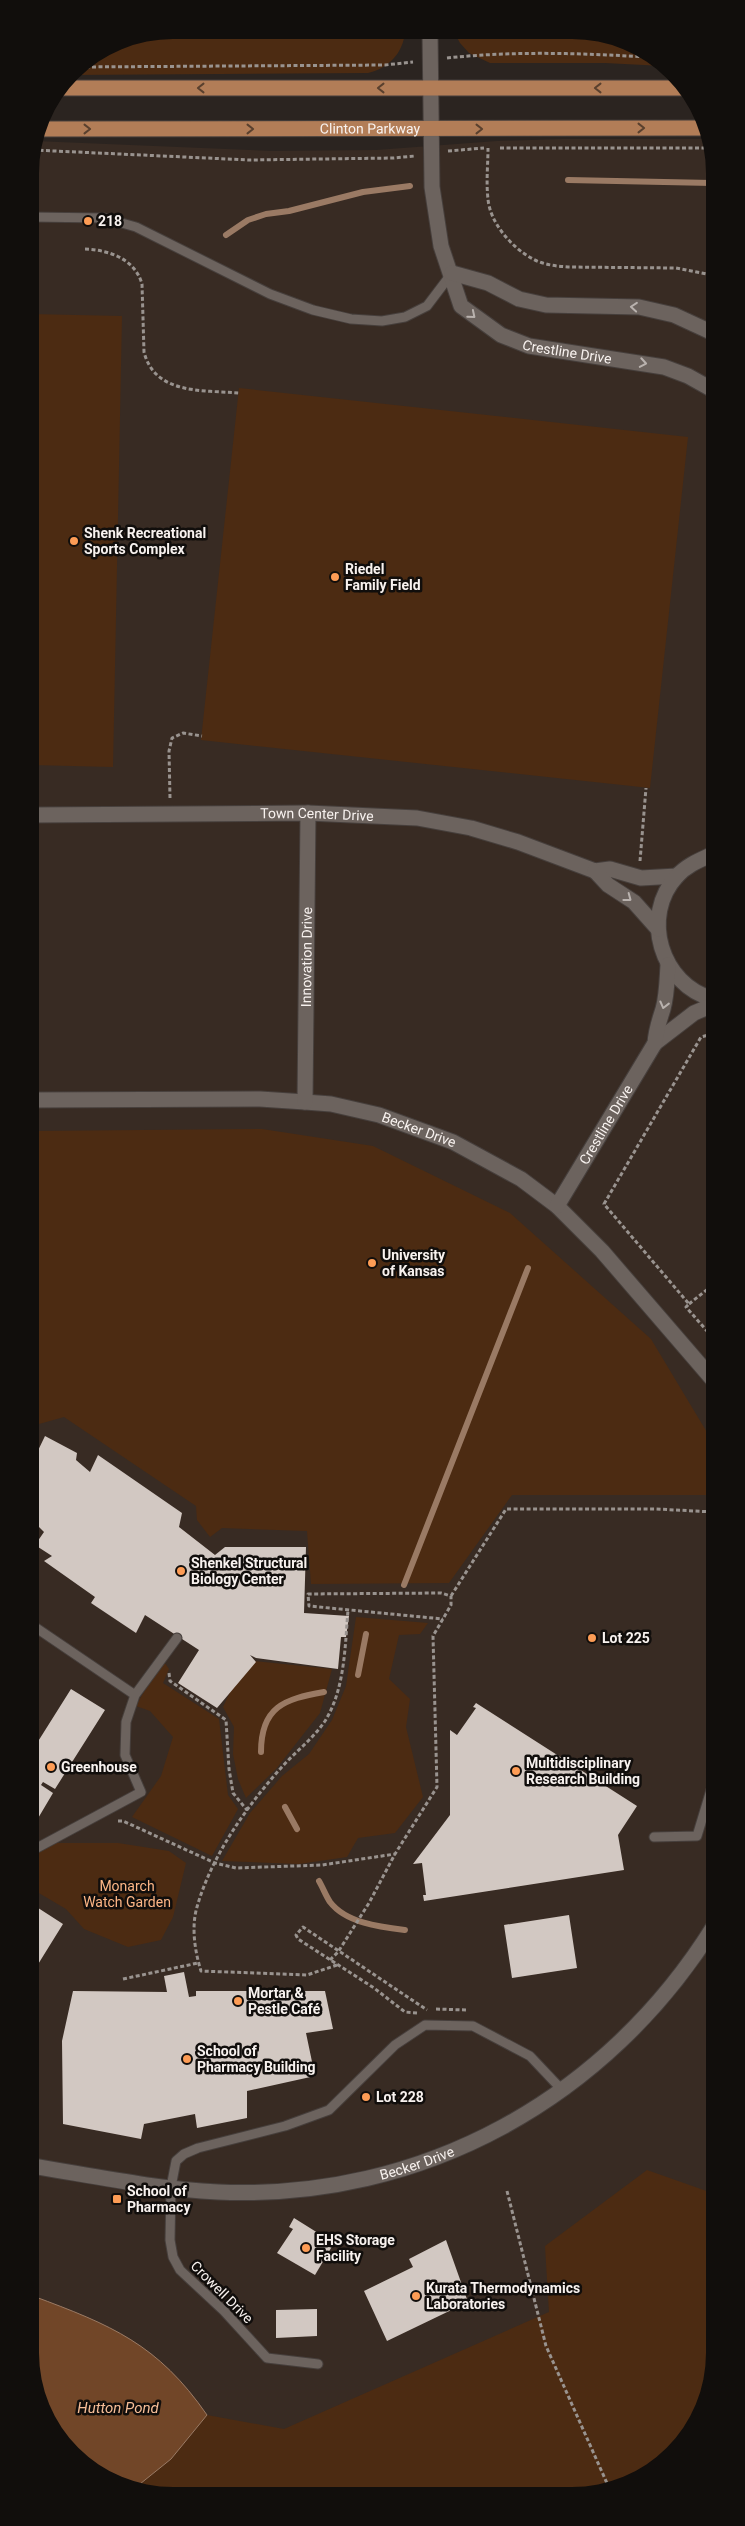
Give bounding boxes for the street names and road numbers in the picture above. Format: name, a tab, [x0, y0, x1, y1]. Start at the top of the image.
street label: Clinton Parkway	[320, 120, 421, 137]
street label: Crestline Drive	[520, 336, 613, 367]
street label: Town Center Drive	[260, 805, 374, 824]
street label: Innovation Drive	[298, 907, 315, 1007]
street label: Crestline Drive	[576, 1082, 636, 1167]
street label: Becker Drive	[380, 1109, 458, 1150]
street label: Becker Drive	[378, 2143, 456, 2183]
street label: Crowell Drive	[188, 2258, 256, 2326]

